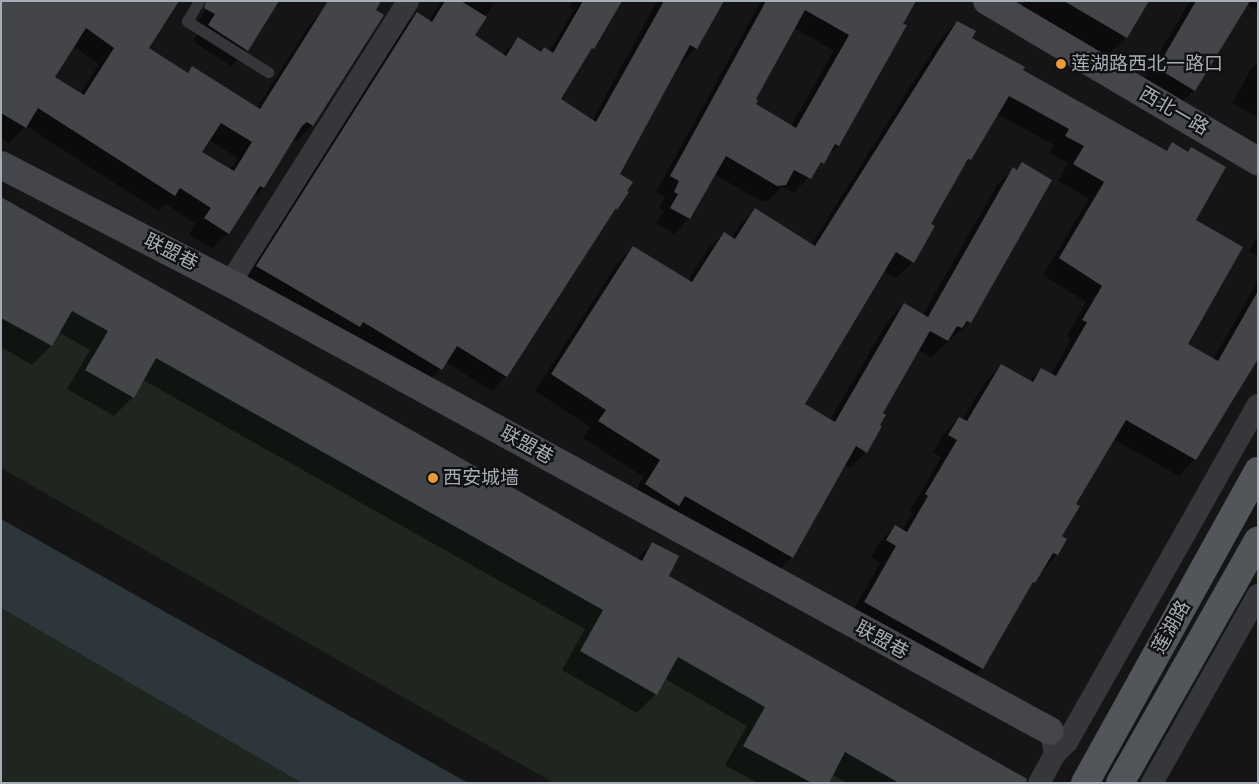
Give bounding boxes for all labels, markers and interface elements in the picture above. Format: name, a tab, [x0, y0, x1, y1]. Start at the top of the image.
place label: 莲湖路西北一路口	[1071, 53, 1223, 75]
marker: 莲湖路西北一路口	[1055, 58, 1067, 70]
street label: 西北一路	[1135, 82, 1213, 140]
street label: 联盟巷	[140, 229, 202, 275]
street label: 联盟巷	[497, 421, 557, 469]
place label: 西安城墙	[443, 467, 519, 489]
marker: 西安城墙	[427, 472, 439, 484]
street label: 莲湖路	[1147, 597, 1195, 657]
street label: 联盟巷	[852, 616, 912, 664]

